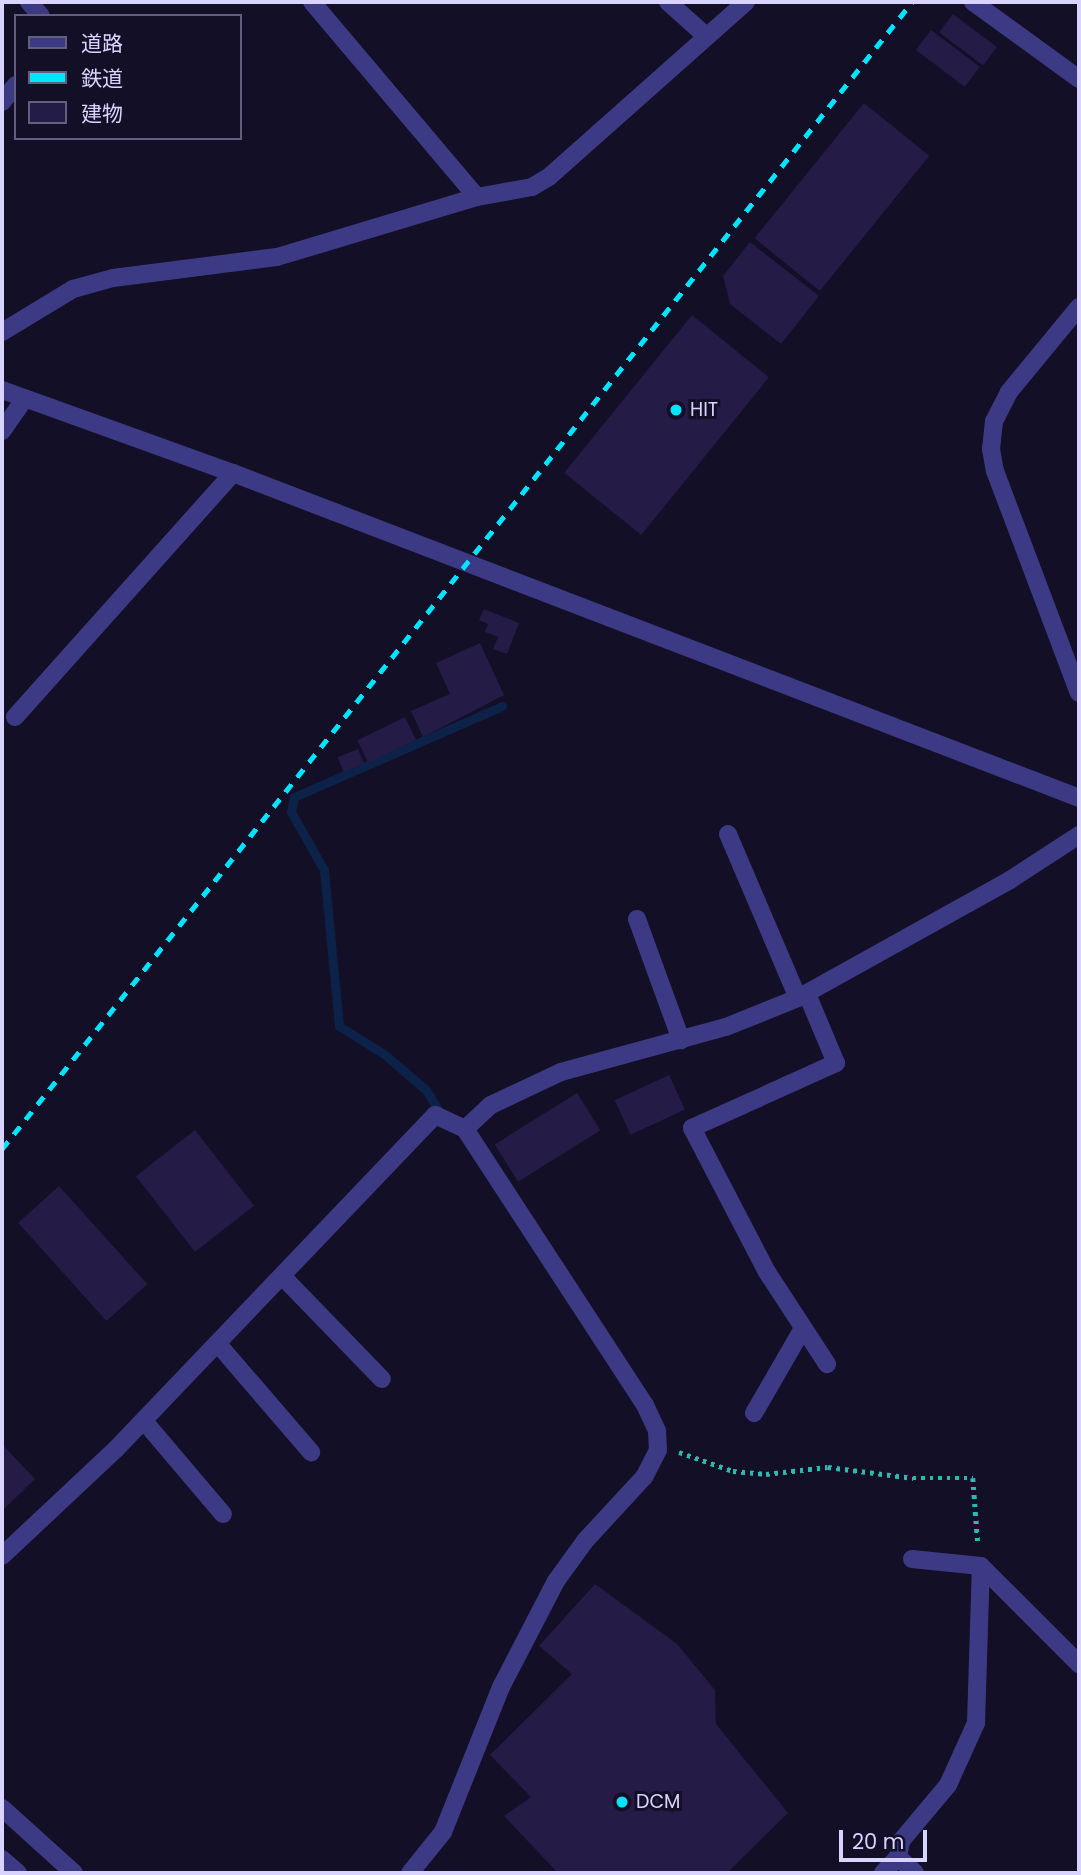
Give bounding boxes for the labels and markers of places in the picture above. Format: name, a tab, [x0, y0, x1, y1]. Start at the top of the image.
place label: HIT	[690, 399, 718, 421]
marker: HIT	[668, 402, 684, 418]
place label: DCM	[636, 1791, 680, 1813]
marker: DCM	[614, 1794, 630, 1810]

